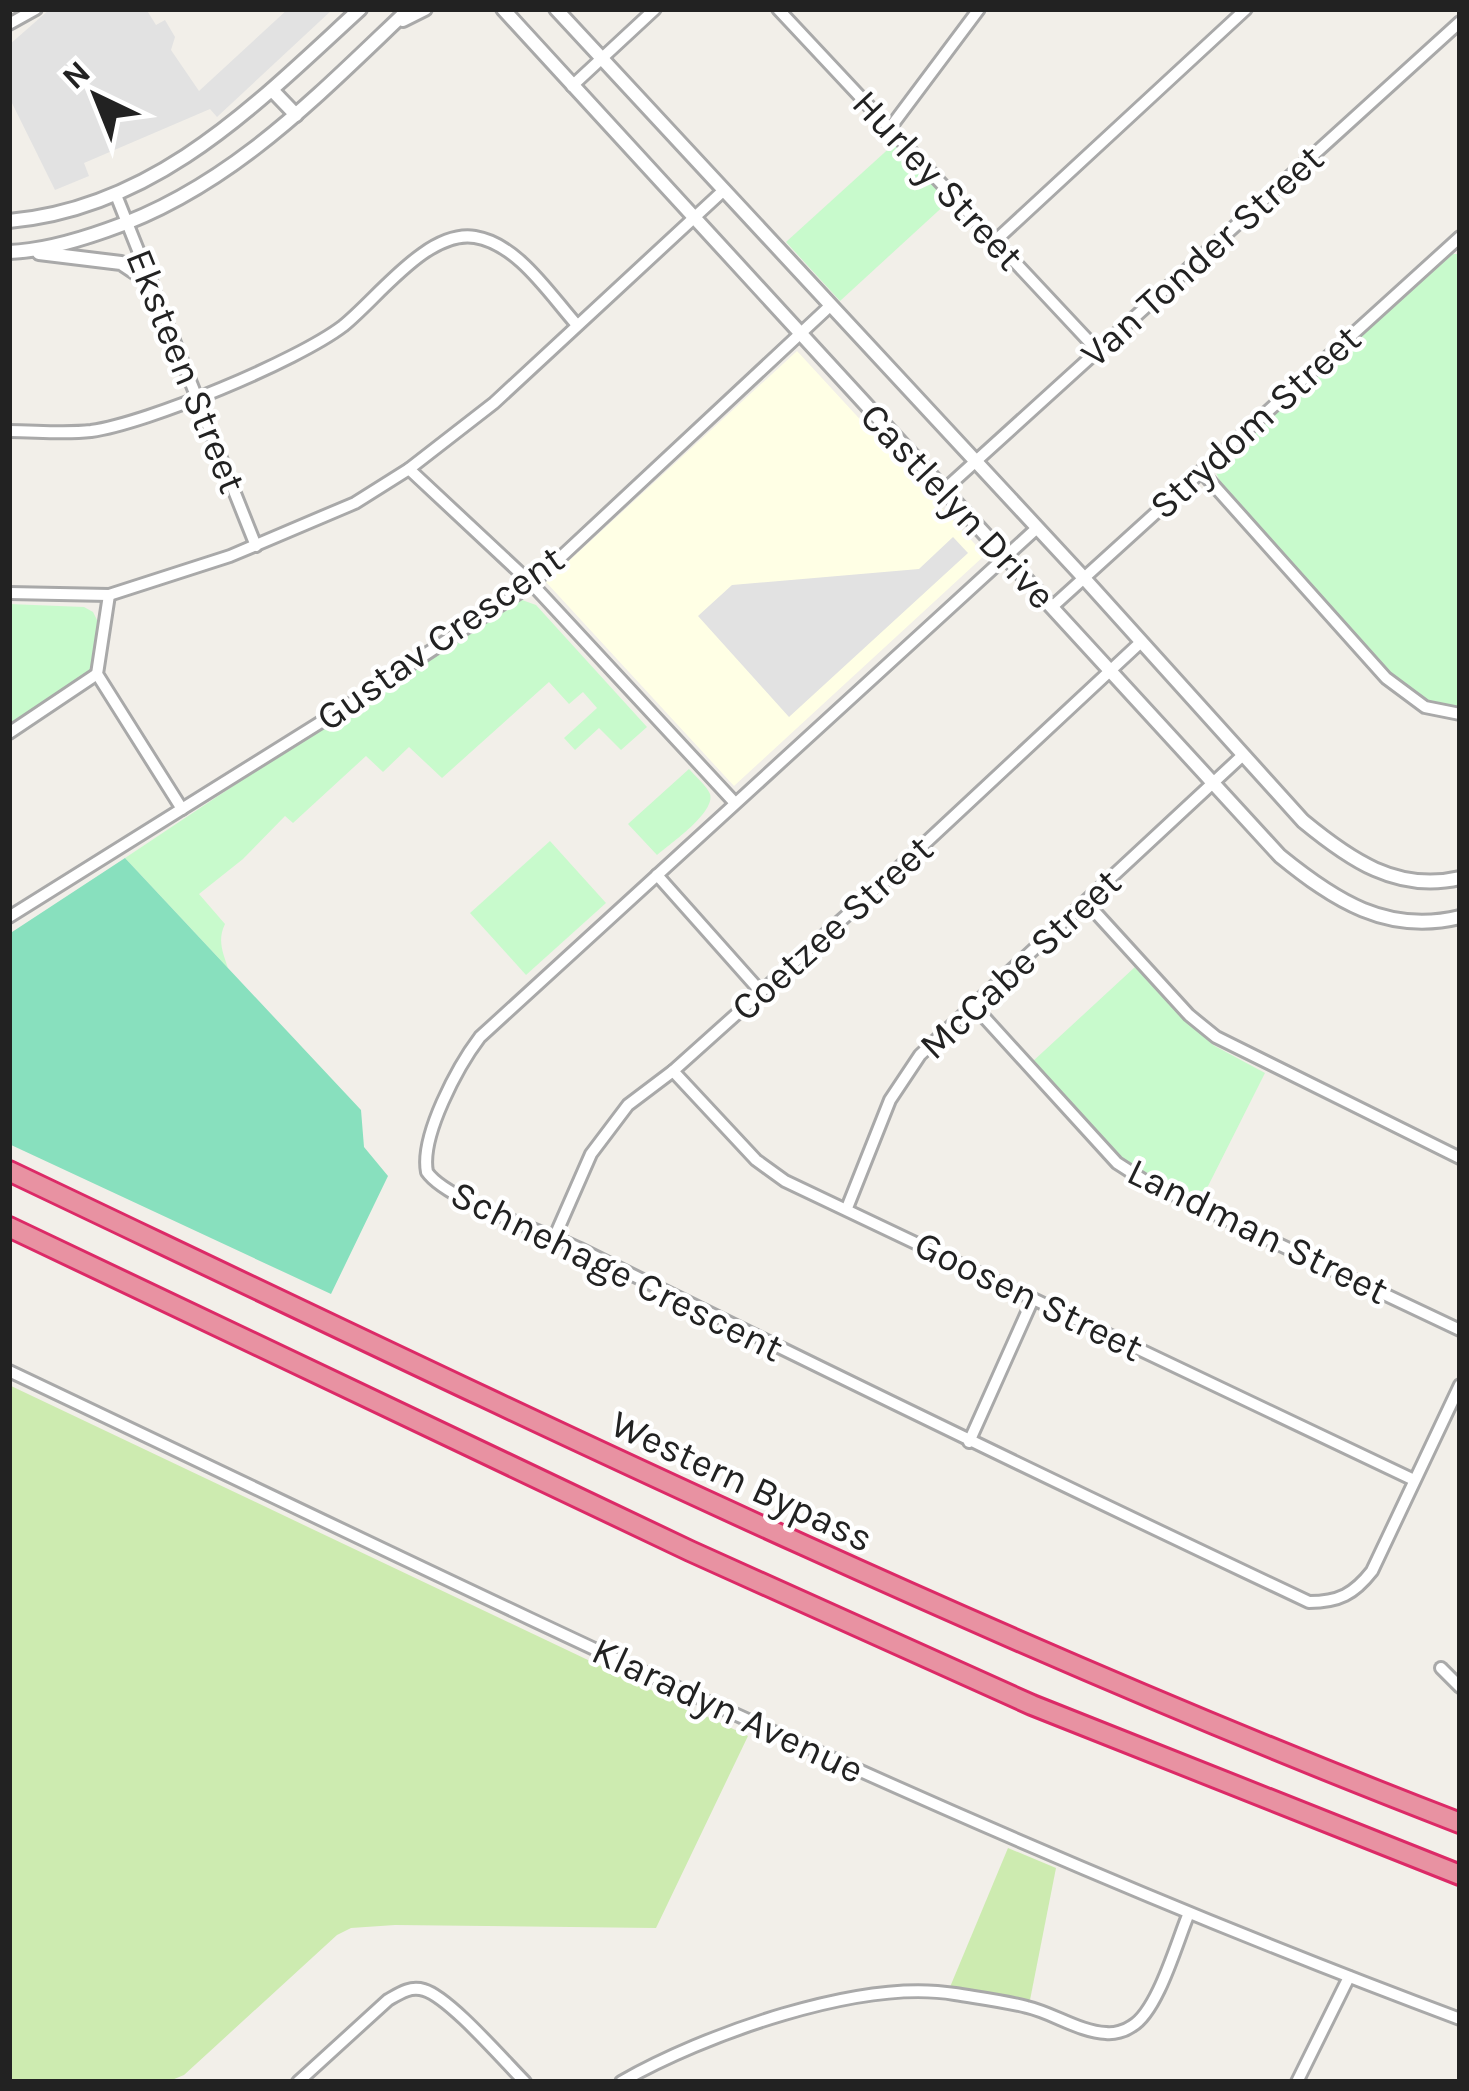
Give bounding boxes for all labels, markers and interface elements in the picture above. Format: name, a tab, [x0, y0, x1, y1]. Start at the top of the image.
north arrow	[36, 36, 156, 156]
text: N	[55, 53, 98, 97]
street label: Hurley Street	[843, 80, 1033, 280]
street label: Van Tonder Street	[1071, 135, 1333, 377]
street label: Eksteen Street	[116, 242, 256, 500]
street label: Strydom Street	[1140, 315, 1370, 529]
street label: Castlelyn Drive	[851, 394, 1065, 618]
street label: Gustav Crescent	[308, 536, 572, 740]
street label: Coetzee Street	[722, 826, 942, 1030]
street label: McCabe Street	[910, 859, 1130, 1069]
street label: Landman Street	[1120, 1148, 1396, 1314]
street label: Schnehage Crescent	[443, 1171, 791, 1371]
street label: Goosen Street	[907, 1221, 1151, 1371]
street label: Western Bypass	[604, 1400, 880, 1562]
street label: Klaradyn Avenue	[585, 1627, 871, 1793]

